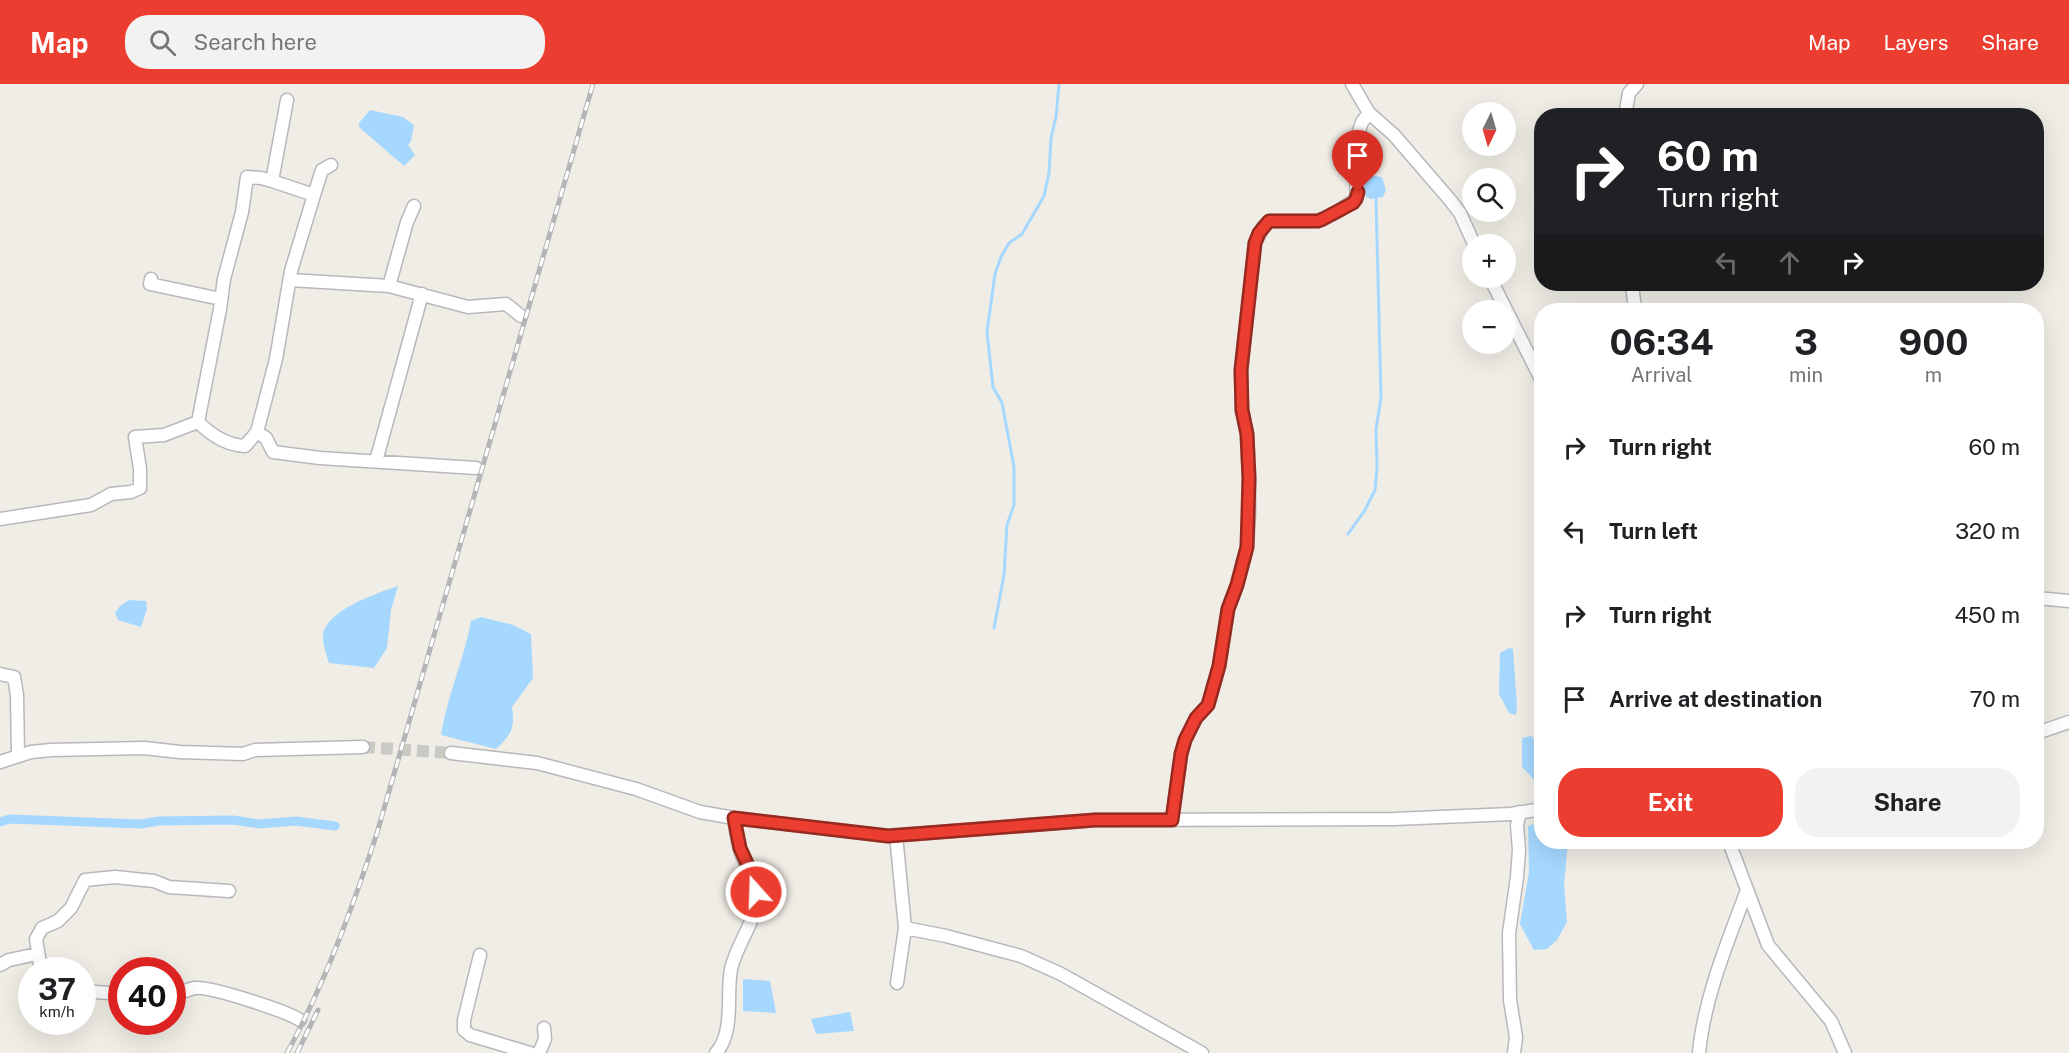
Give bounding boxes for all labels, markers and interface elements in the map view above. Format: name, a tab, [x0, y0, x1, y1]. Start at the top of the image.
search box	[125, 15, 545, 69]
text: Map	[30, 26, 89, 59]
icon: search	[146, 26, 179, 59]
text: Search here	[194, 29, 317, 55]
text: Map	[1808, 30, 1851, 55]
text: Layers	[1884, 30, 1948, 55]
text: Share	[1981, 30, 2039, 55]
north arrow	[1462, 102, 1516, 156]
map controls	[1462, 102, 1516, 354]
pin	[1332, 130, 1383, 192]
text: 60 m	[1657, 131, 1759, 180]
icon: right	[1558, 132, 1636, 210]
icon: arrive	[1341, 139, 1374, 172]
button: search	[1462, 168, 1516, 222]
text: Turn right	[1657, 181, 1780, 213]
button: +	[1462, 234, 1516, 288]
icon: left	[1710, 246, 1743, 279]
icon: ahead	[1773, 246, 1806, 279]
icon: right	[1836, 246, 1869, 279]
button: −	[1462, 300, 1516, 354]
text: 06:34	[1610, 321, 1714, 363]
text: 3	[1794, 321, 1818, 363]
text: 900	[1899, 321, 1968, 363]
text: Arrival	[1631, 363, 1692, 387]
text: min	[1789, 363, 1823, 387]
text: m	[1925, 363, 1942, 387]
icon: right	[1558, 431, 1591, 464]
text: Turn right	[1609, 434, 1712, 460]
text: 60 m	[1969, 434, 2020, 460]
icon: left	[1558, 515, 1591, 548]
text: Turn left	[1609, 518, 1698, 544]
text: 320 m	[1955, 518, 2020, 544]
icon: right	[1558, 599, 1591, 632]
text: Turn right	[1609, 602, 1712, 628]
text: 450 m	[1954, 602, 2020, 628]
icon: arrive	[1558, 683, 1591, 716]
text: Arrive at destination	[1609, 686, 1822, 712]
text: 70 m	[1969, 686, 2020, 712]
button: Exit	[1558, 768, 1783, 837]
button: Share	[1795, 768, 2020, 837]
position arrow	[724, 860, 788, 924]
speed limit sign: 40	[108, 957, 186, 1035]
text: 37	[38, 971, 76, 1007]
text: km/h	[39, 1003, 75, 1020]

